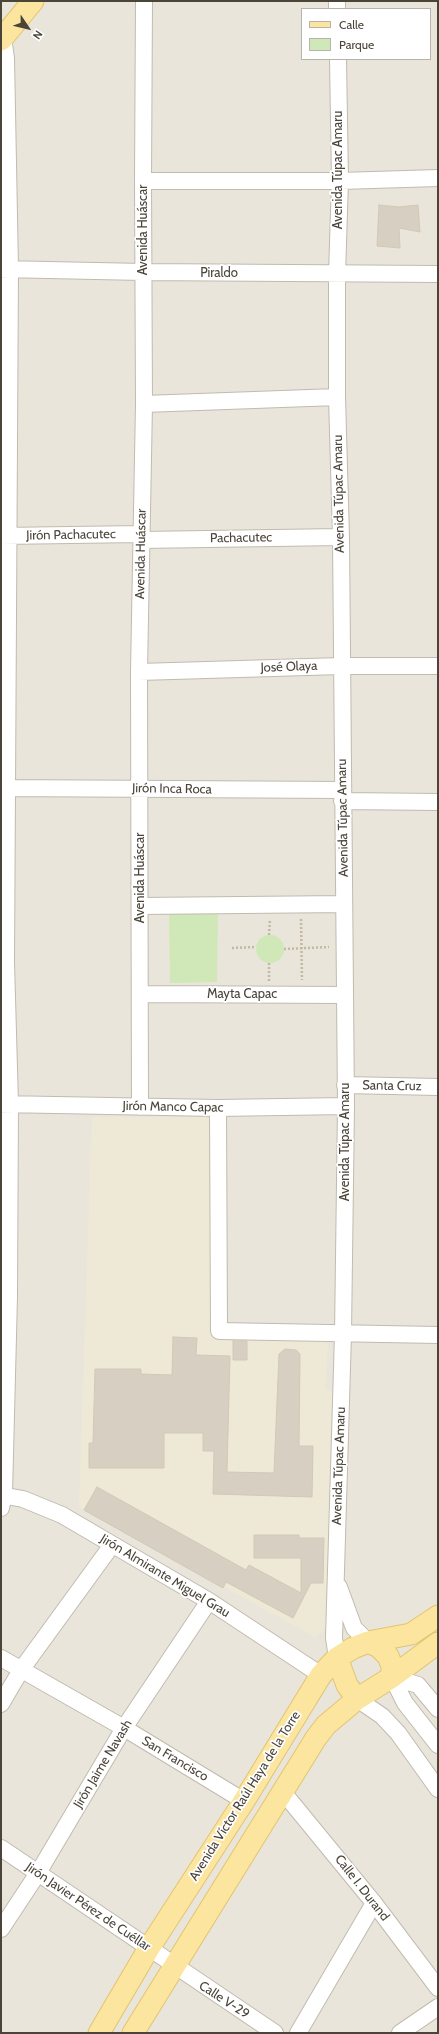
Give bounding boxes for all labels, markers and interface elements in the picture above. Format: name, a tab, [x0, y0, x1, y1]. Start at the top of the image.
north arrow	[8, 8, 48, 48]
legend	[301, 8, 431, 60]
text: Calle	[339, 17, 364, 32]
text: N	[30, 28, 46, 42]
text: Parque	[339, 37, 374, 52]
street label: Avenida Túpac Amaru	[330, 111, 346, 229]
street label: Avenida Huáscar	[135, 185, 151, 275]
street label: Piraldo	[200, 265, 238, 281]
street label: Avenida Túpac Amaru	[330, 435, 348, 553]
street label: Avenida Huáscar	[132, 509, 150, 599]
street label: Jirón Pachacutec	[26, 526, 116, 544]
street label: Pachacutec	[210, 530, 272, 546]
street label: José Olaya	[260, 658, 318, 676]
street label: Avenida Túpac Amaru	[334, 759, 352, 877]
street label: Jirón Inca Roca	[132, 781, 212, 797]
street label: Avenida Huáscar	[132, 833, 148, 923]
street label: Mayta Capac	[207, 986, 277, 1002]
street label: Santa Cruz	[362, 1078, 422, 1094]
street label: Avenida Túpac Amaru	[337, 1083, 353, 1201]
street label: Jirón Manco Capac	[123, 1098, 223, 1116]
street label: Avenida Túpac Amaru	[329, 1407, 349, 1525]
street label: Jirón Almirante Miguel Grau	[97, 1531, 233, 1621]
street label: Avenida Víctor Raúl Haya de la Torre	[186, 1708, 304, 1884]
street label: Jirón Jaime Navash	[70, 1717, 136, 1811]
street label: San Francisco	[139, 1733, 211, 1785]
street label: Calle I. Durand	[331, 1852, 393, 1924]
street label: Jirón Javier Pérez de Cuéllar	[23, 1859, 153, 1955]
street label: Calle V-29	[196, 1978, 252, 2022]

